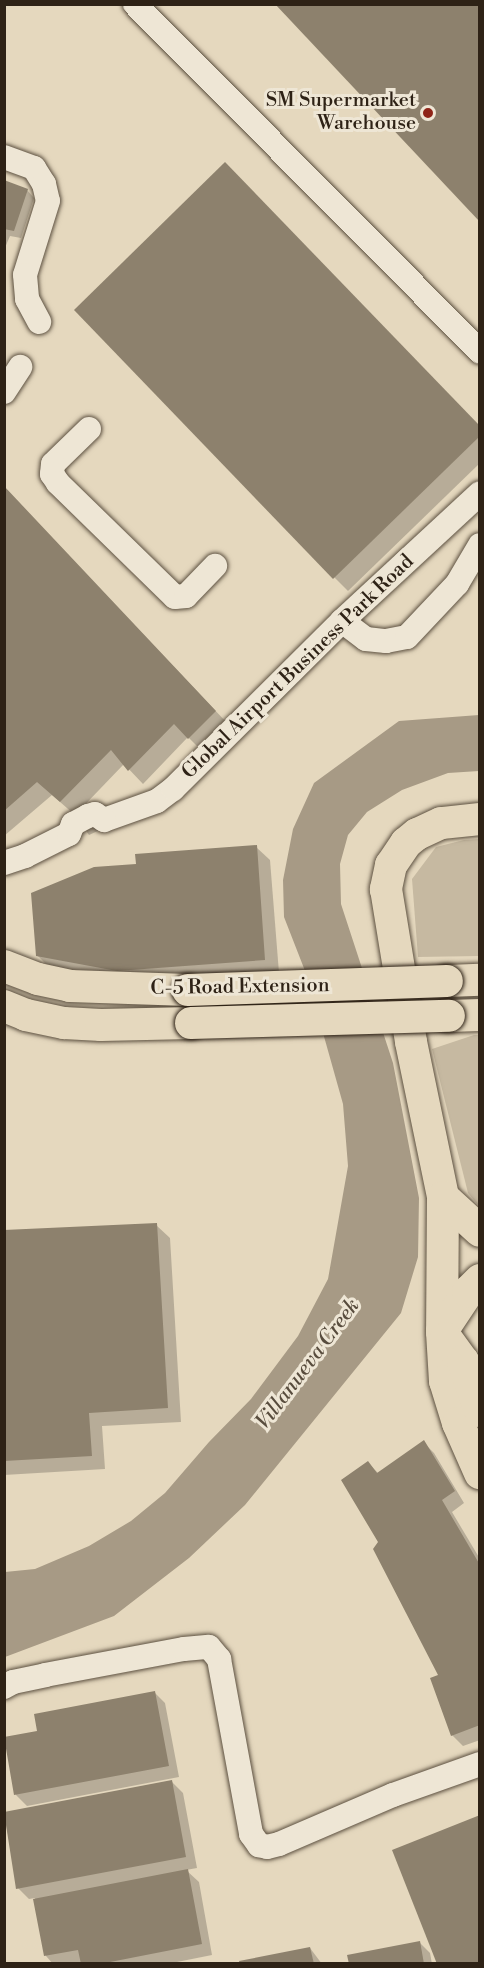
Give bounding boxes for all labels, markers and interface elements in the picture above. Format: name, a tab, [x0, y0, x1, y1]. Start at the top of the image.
place label: SM Supermarket Warehouse	[266, 89, 416, 136]
marker: SM Supermarket Warehouse	[421, 106, 435, 120]
street label: Global Airport Business Park Road	[177, 550, 419, 784]
street label: C-5 Road Extension	[150, 973, 330, 1001]
water label: Villanueva Creek	[251, 1294, 365, 1434]

